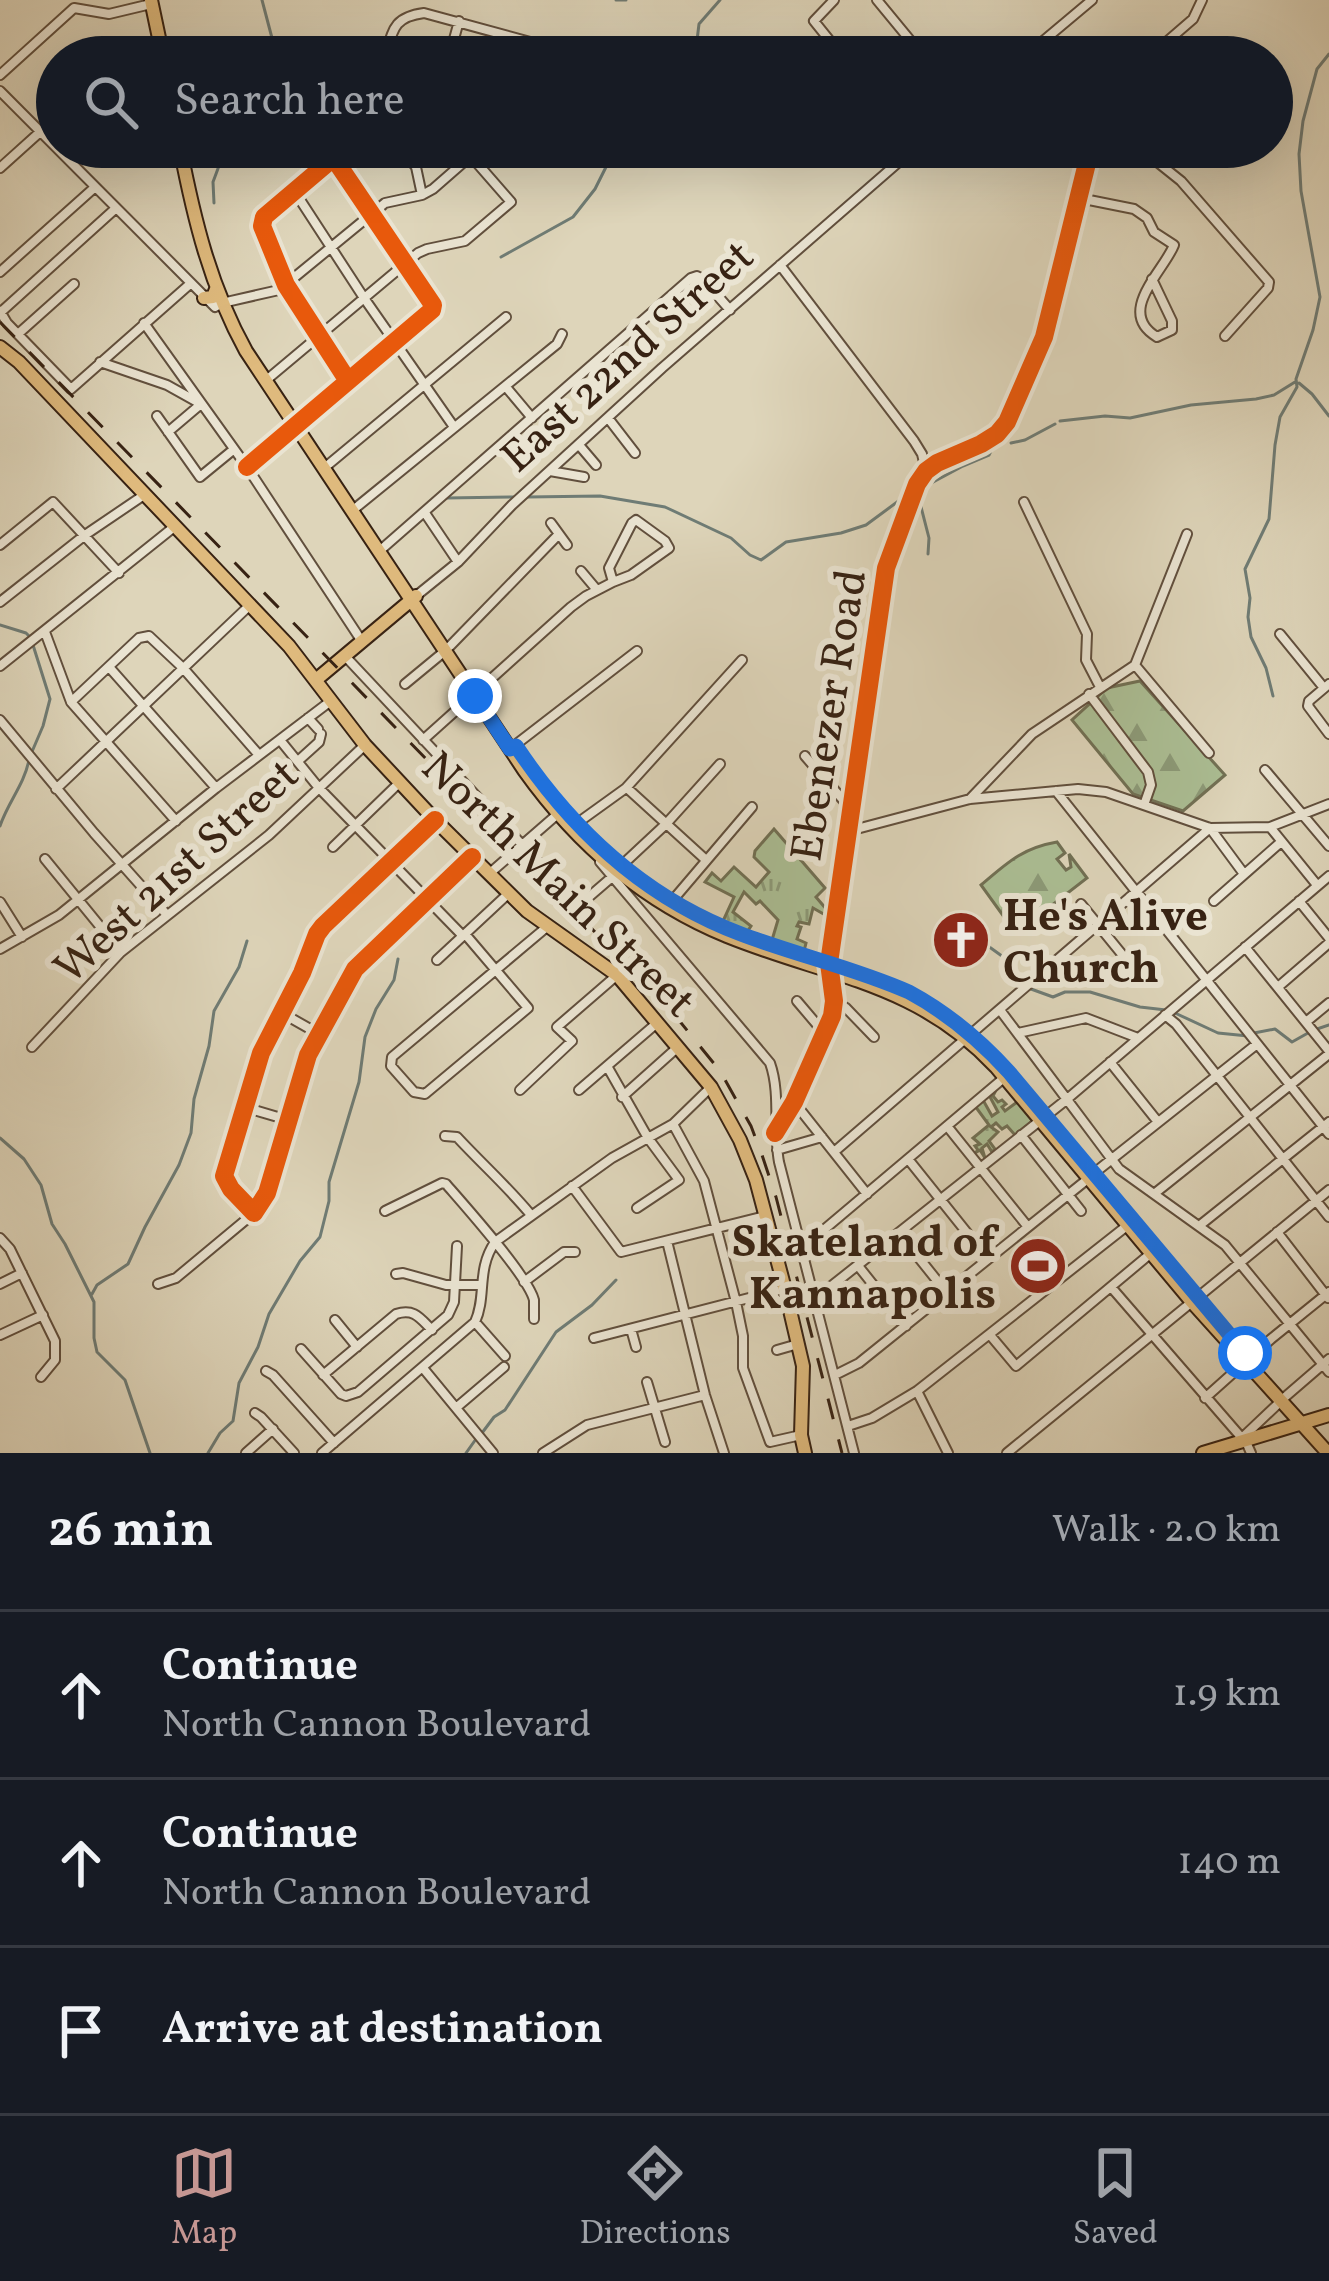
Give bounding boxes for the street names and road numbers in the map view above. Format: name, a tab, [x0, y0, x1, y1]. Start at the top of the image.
street label: East 22nd Street	[489, 228, 769, 489]
street label: Ebenezer Road	[777, 565, 886, 866]
street label: North Main Street	[406, 739, 708, 1034]
street label: West 21st Street	[42, 746, 314, 1001]

